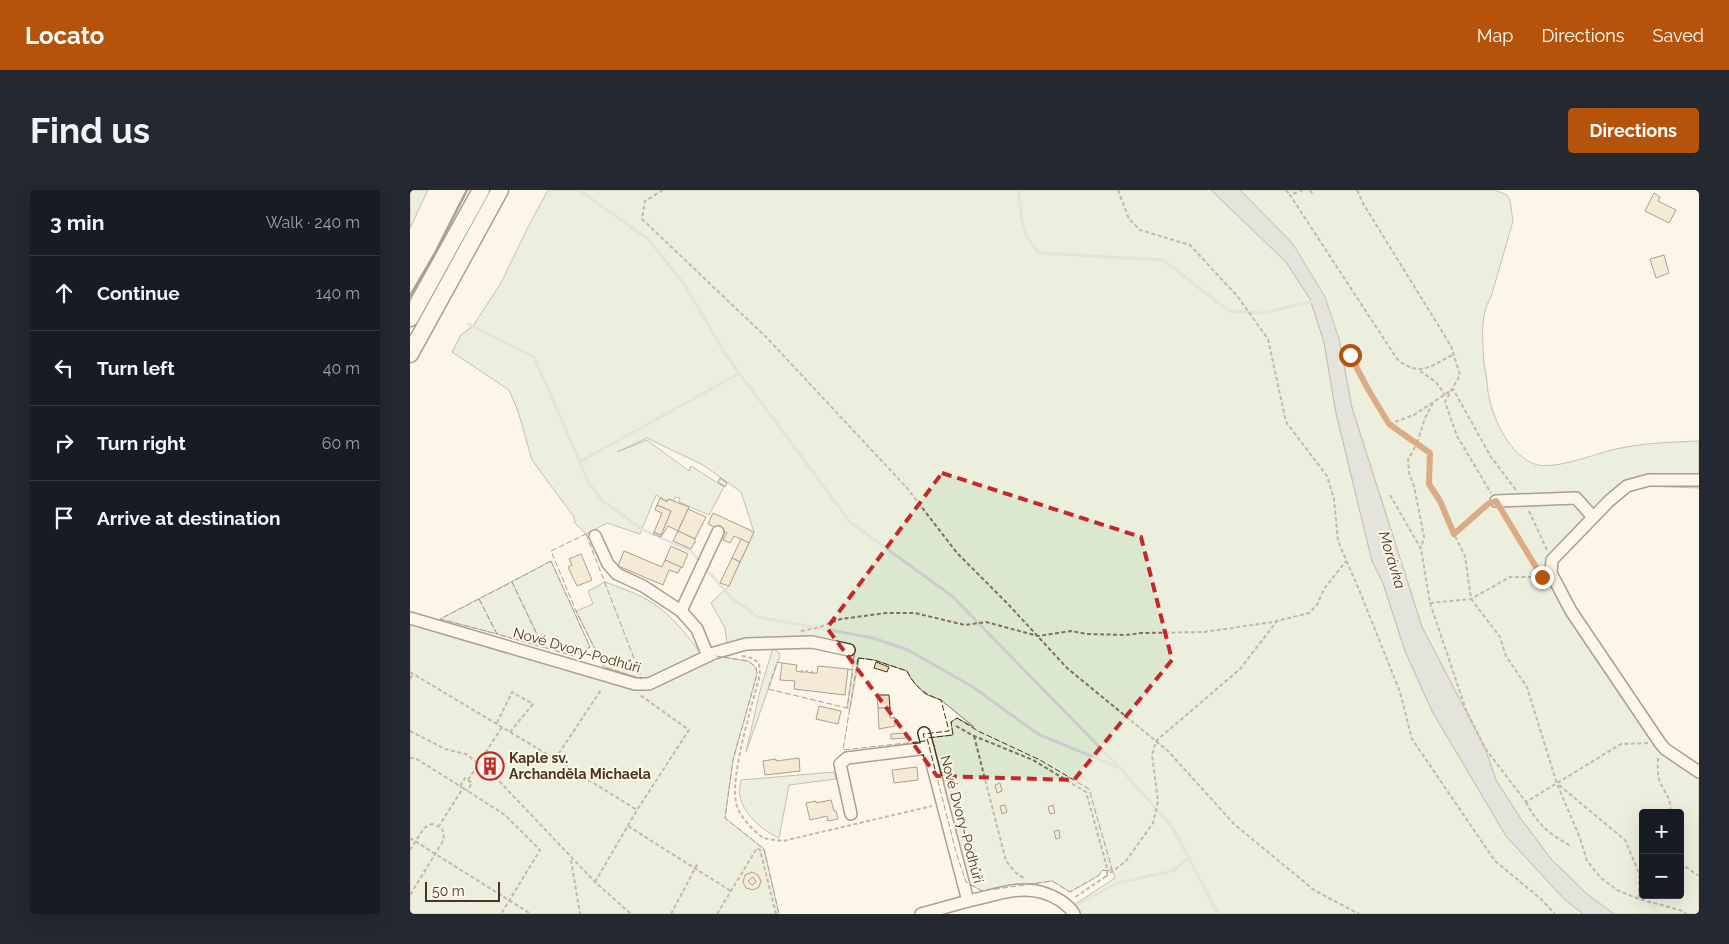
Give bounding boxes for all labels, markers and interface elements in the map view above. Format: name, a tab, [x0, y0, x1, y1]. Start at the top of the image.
text: Locato	[25, 21, 104, 50]
text: Map	[1477, 25, 1513, 46]
text: Directions	[1541, 25, 1625, 46]
text: Saved	[1653, 25, 1704, 46]
button: Directions	[1568, 108, 1699, 153]
text: Find us	[30, 110, 150, 151]
text: 3 min	[50, 210, 104, 235]
text: Walk · 240 m	[266, 213, 360, 232]
icon: ahead	[50, 279, 78, 307]
text: Continue	[97, 282, 180, 304]
text: 140 m	[316, 284, 360, 303]
route start	[1339, 344, 1362, 367]
icon: left	[50, 354, 78, 382]
text: Turn left	[97, 357, 174, 379]
text: 40 m	[323, 359, 360, 378]
icon: right	[50, 429, 78, 457]
text: Turn right	[97, 432, 186, 454]
text: 60 m	[322, 434, 360, 453]
icon: arrive	[50, 504, 78, 532]
text: Arrive at destination	[97, 507, 281, 529]
water label: Morávka	[1375, 529, 1409, 591]
route end	[1531, 566, 1554, 589]
street label: Nové Dvory-Podhůří	[512, 624, 643, 676]
place label: Kaple sv. Archanděla Michaela	[509, 750, 651, 782]
building icon: Kaple sv. Archanděla Michaela	[475, 751, 505, 781]
street label: Nové Dvory-Podhůří	[937, 753, 987, 886]
map controls	[1639, 809, 1684, 899]
button: +	[1639, 809, 1684, 854]
button: −	[1639, 854, 1684, 899]
scale bar	[425, 879, 500, 902]
text: 50 m	[432, 883, 465, 899]

